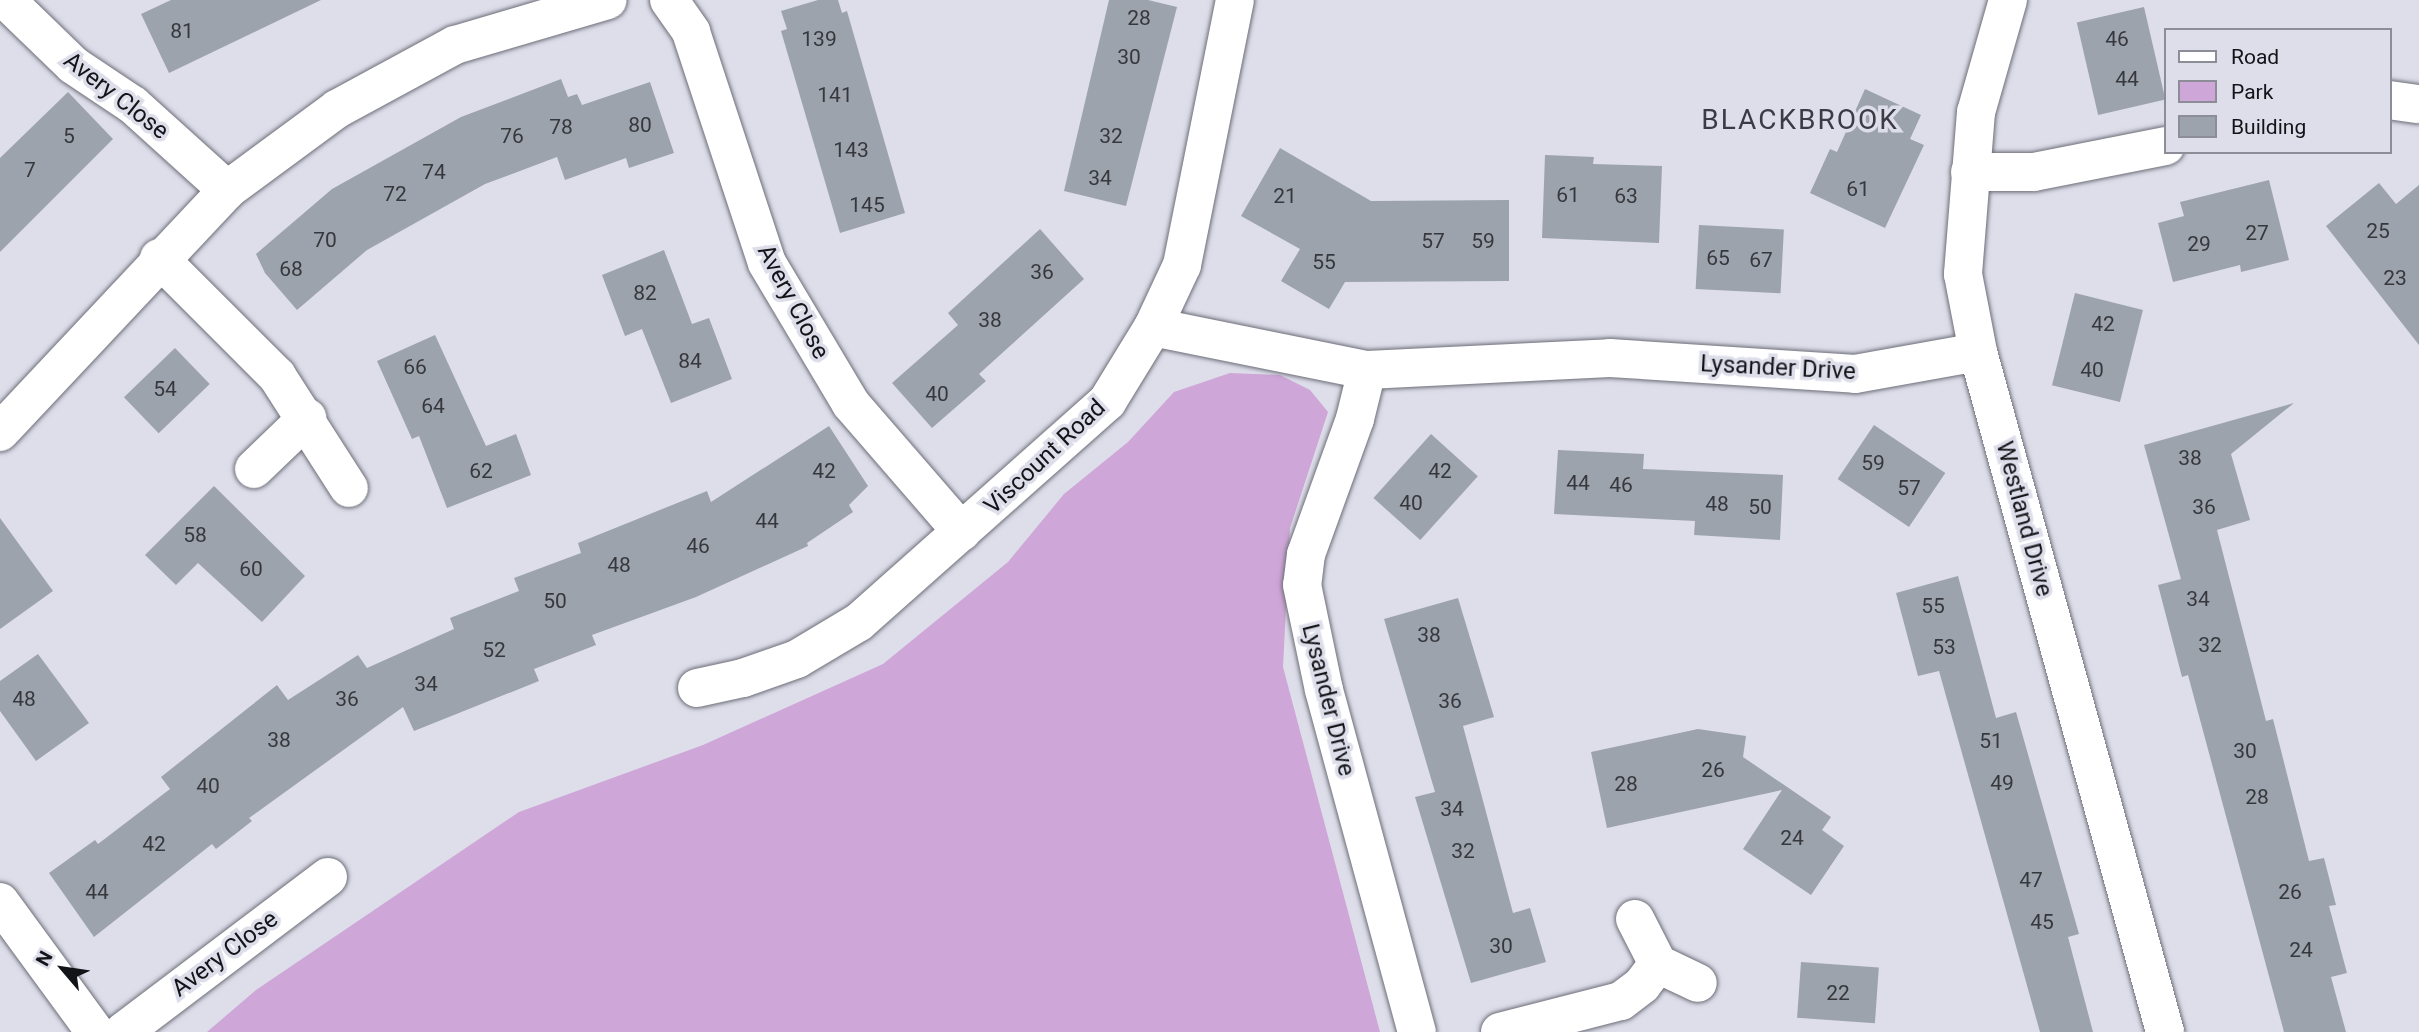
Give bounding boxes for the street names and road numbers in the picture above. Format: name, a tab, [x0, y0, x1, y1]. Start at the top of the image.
street label: Avery Close	[58, 46, 174, 146]
street label: Avery Close	[751, 240, 835, 364]
street label: Lysander Drive	[1700, 350, 1856, 386]
street label: Viscount Road	[978, 394, 1112, 520]
street label: Westland Drive	[1989, 438, 2059, 600]
street label: Lysander Drive	[1295, 621, 1361, 779]
street label: Avery Close	[166, 905, 284, 1003]

